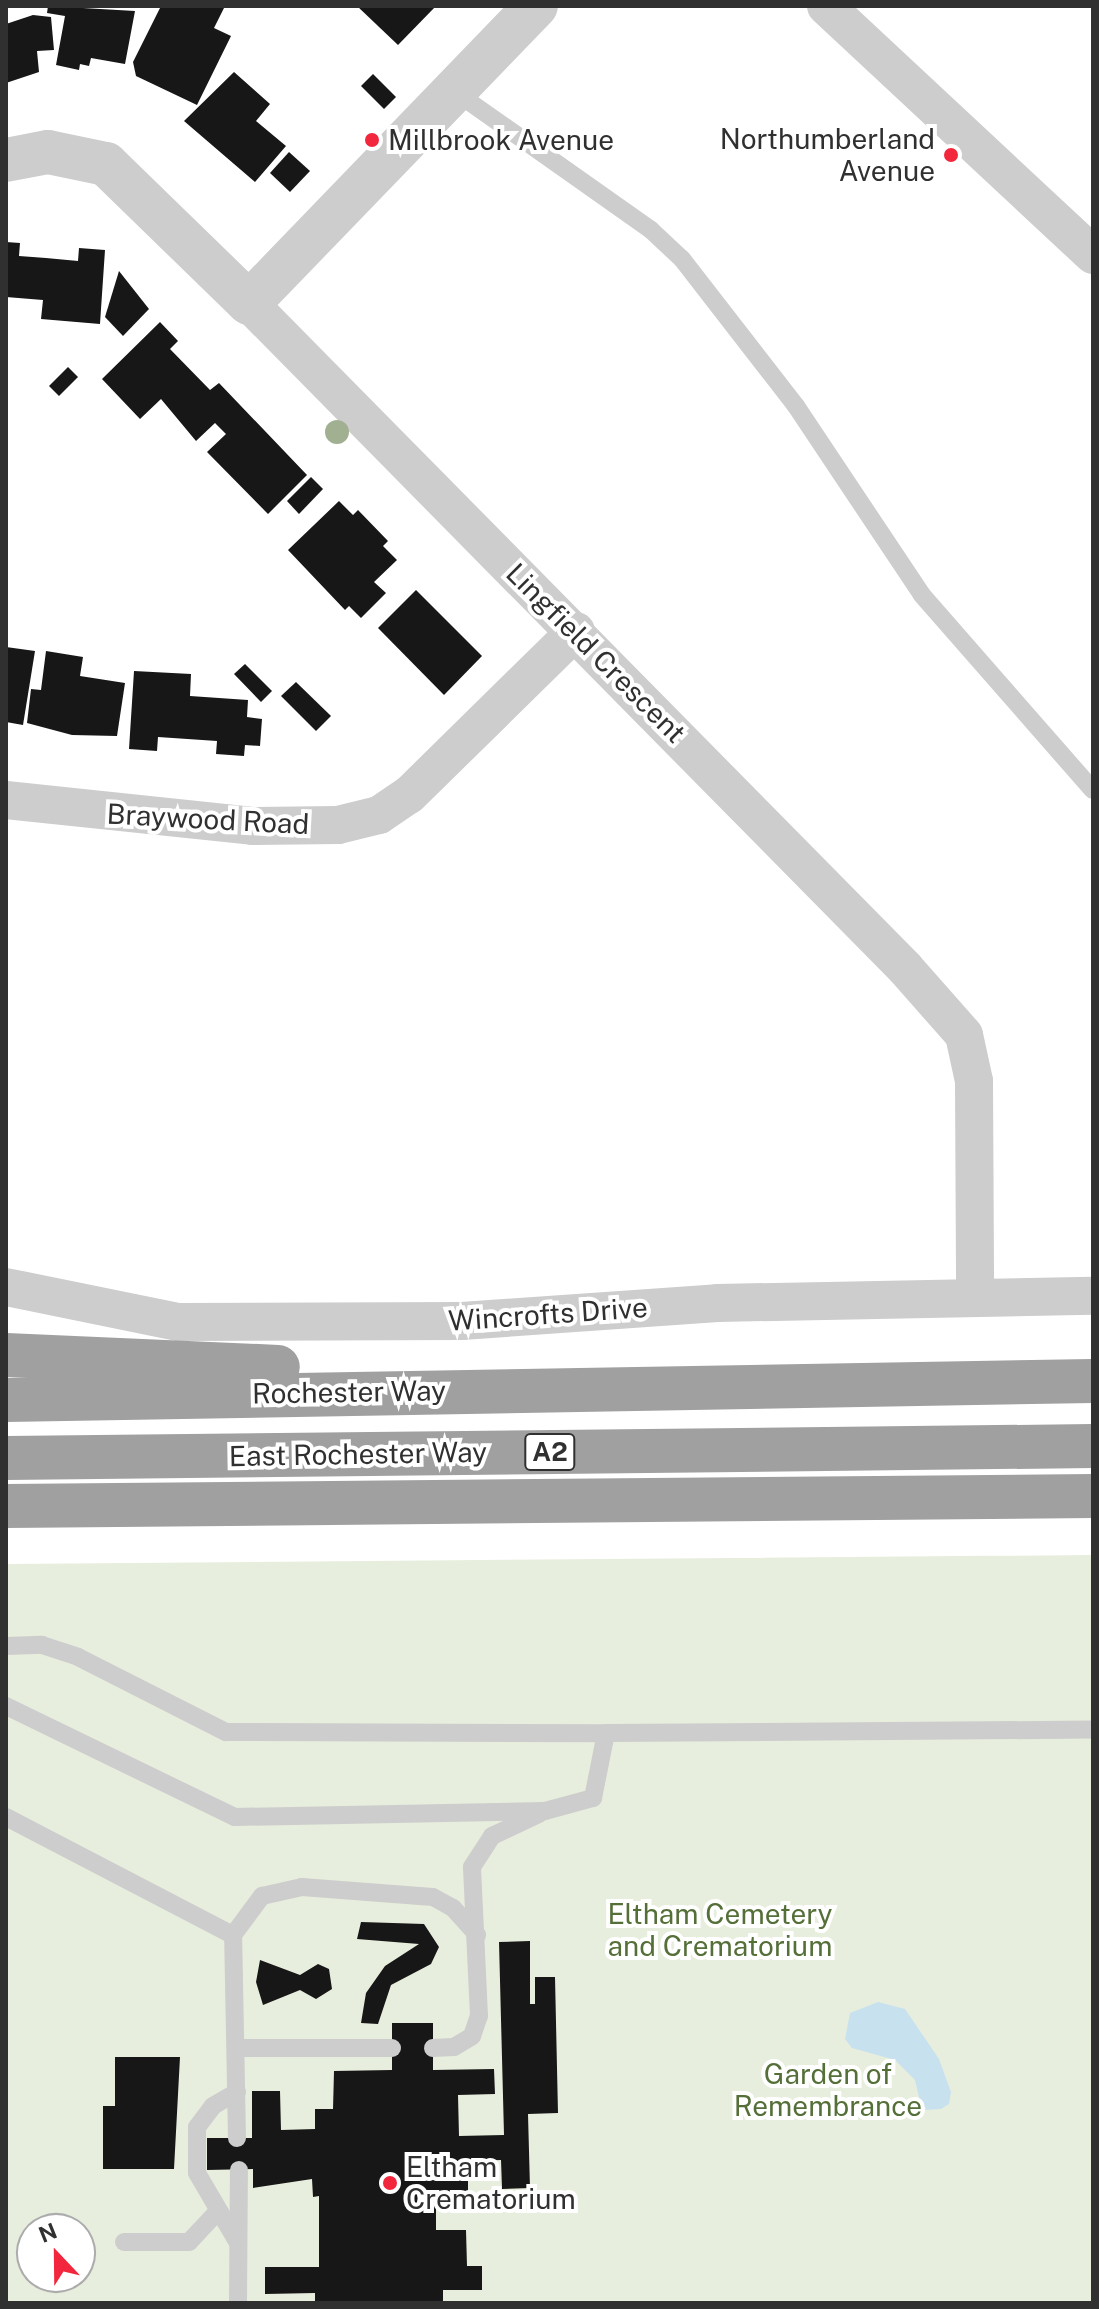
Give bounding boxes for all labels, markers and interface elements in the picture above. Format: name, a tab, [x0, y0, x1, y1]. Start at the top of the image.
place label: Northumberland Avenue	[720, 122, 935, 188]
place label: Millbrook Avenue	[388, 123, 614, 157]
marker: Millbrook Avenue	[363, 131, 381, 149]
marker: Northumberland Avenue	[942, 146, 960, 164]
street label: Lingfield Crescent	[499, 556, 693, 750]
street label: Braywood Road	[106, 797, 310, 841]
street label: Wincrofts Drive	[447, 1290, 649, 1338]
street label: Rochester Way	[251, 1374, 447, 1410]
road number: A2	[524, 1430, 576, 1474]
street label: East Rochester Way	[228, 1435, 488, 1473]
park label: Eltham Cemetery and Crematorium	[607, 1897, 833, 1963]
park label: Garden of Remembrance	[734, 2057, 922, 2123]
place label: Eltham Crematorium	[406, 2150, 576, 2216]
marker: Eltham Crematorium	[381, 2174, 399, 2192]
north arrow	[16, 2213, 96, 2293]
text: N	[35, 2217, 61, 2248]

